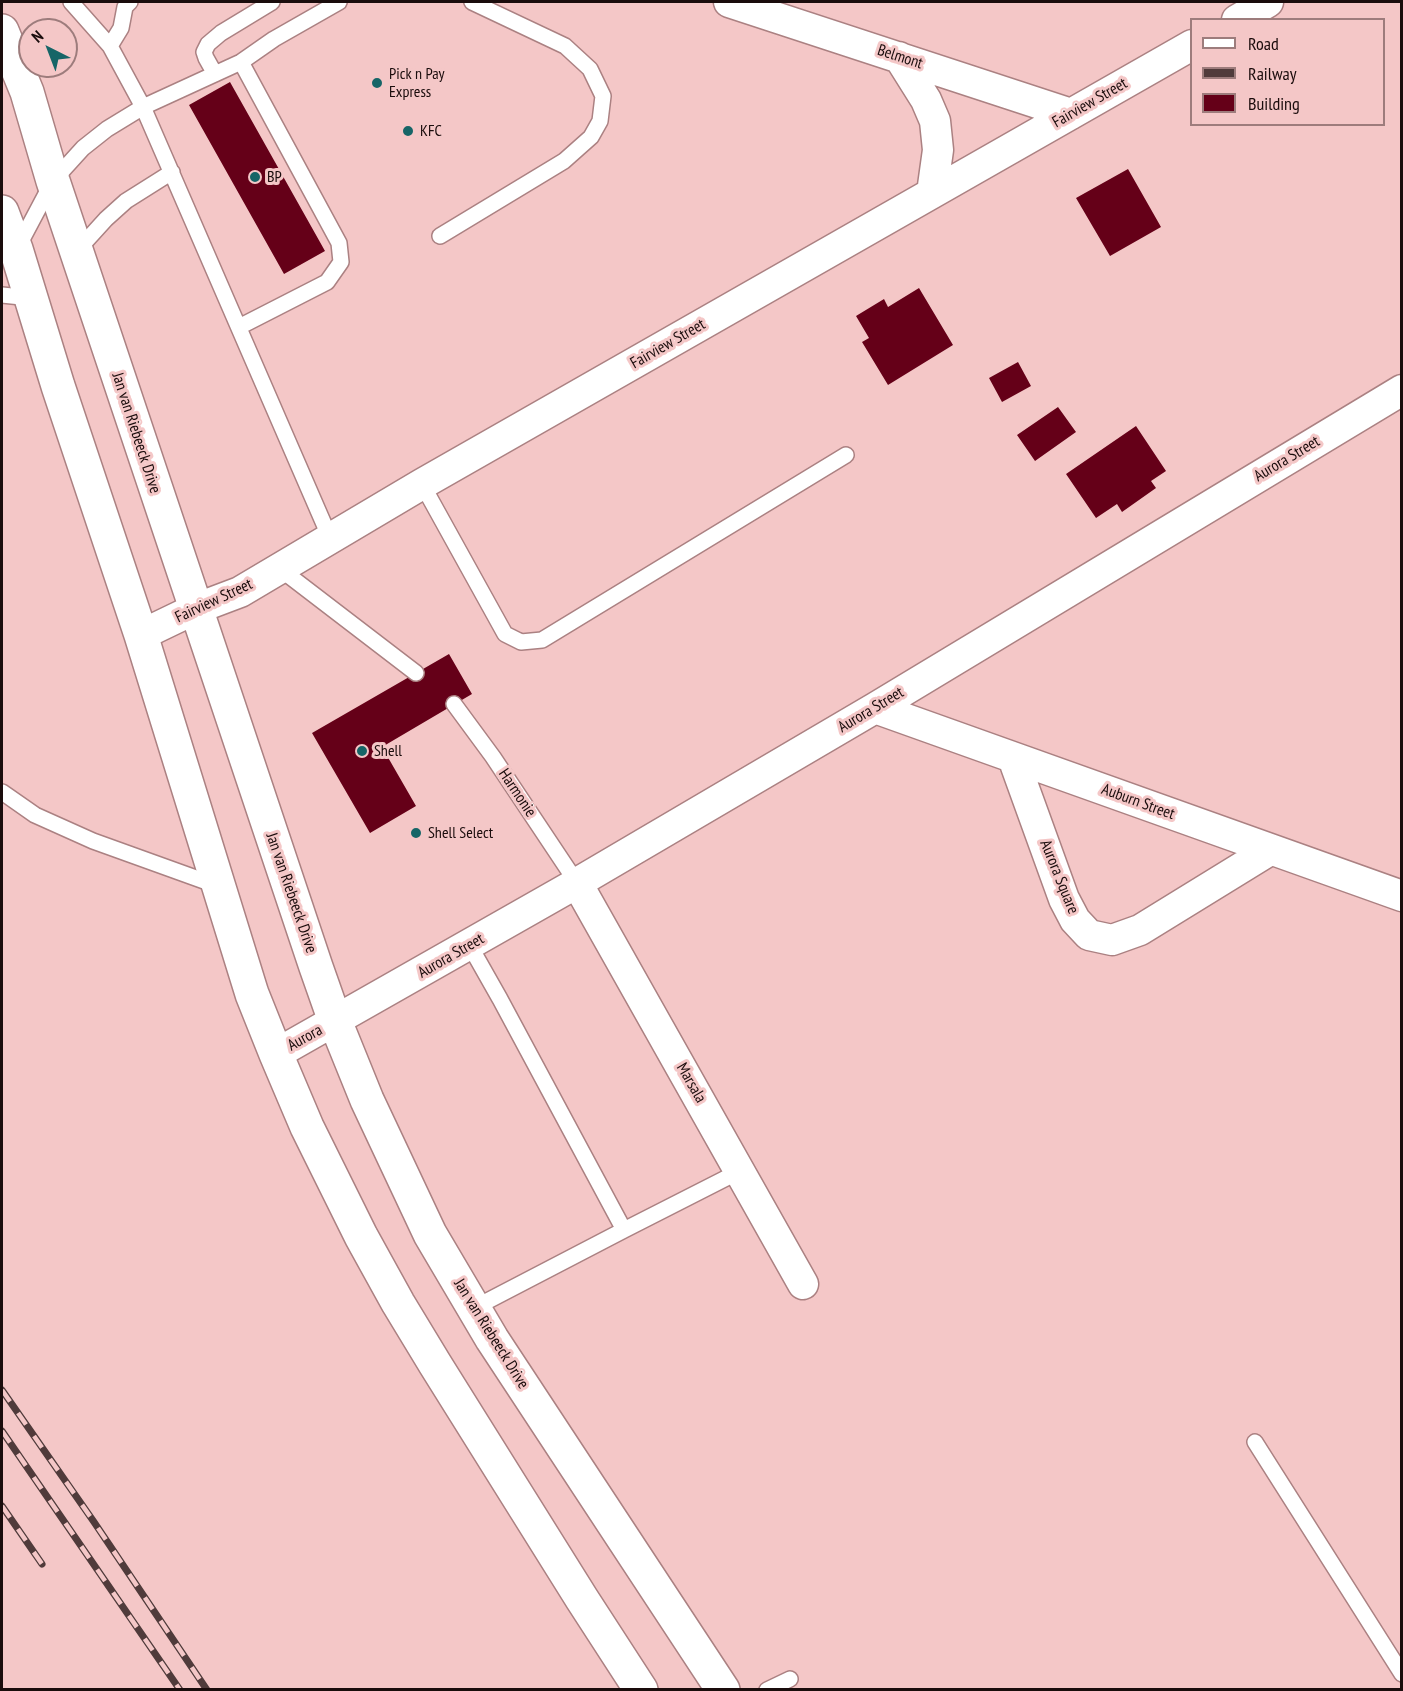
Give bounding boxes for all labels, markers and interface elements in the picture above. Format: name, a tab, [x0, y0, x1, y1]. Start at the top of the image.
north arrow	[18, 18, 78, 78]
legend	[1190, 18, 1385, 126]
text: N	[27, 26, 47, 46]
text: Road	[1248, 32, 1279, 55]
street label: Belmont	[875, 41, 925, 73]
text: Railway	[1248, 62, 1297, 85]
place label: Pick n Pay Express	[389, 64, 445, 102]
street label: Fairview Street	[1049, 74, 1131, 132]
marker: Pick n Pay Express	[370, 76, 384, 90]
text: Building	[1248, 92, 1300, 115]
place label: KFC	[420, 121, 442, 141]
marker: KFC	[401, 124, 415, 138]
place label: BP	[267, 167, 282, 187]
marker: BP	[248, 170, 262, 184]
street label: Fairview Street	[627, 315, 709, 373]
street label: Jan van Riebeeck Drive	[107, 370, 165, 496]
street label: Aurora Street	[1251, 432, 1323, 486]
street label: Fairview Street	[172, 575, 256, 627]
street label: Aurora Street	[835, 683, 907, 737]
place label: Shell	[374, 741, 402, 761]
marker: Shell	[355, 744, 369, 758]
street label: Harmonie	[494, 765, 540, 821]
street label: Auburn Street	[1099, 780, 1177, 824]
place label: Shell Select	[428, 823, 493, 843]
marker: Shell Select	[409, 826, 423, 840]
street label: Jan van Riebeeck Drive	[261, 830, 321, 956]
street label: Aurora Square	[1035, 837, 1083, 917]
street label: Aurora Street	[415, 929, 487, 983]
street label: Aurora	[284, 1021, 326, 1055]
street label: Marsala	[672, 1060, 710, 1106]
street label: Jan van Riebeeck Drive	[450, 1276, 532, 1392]

